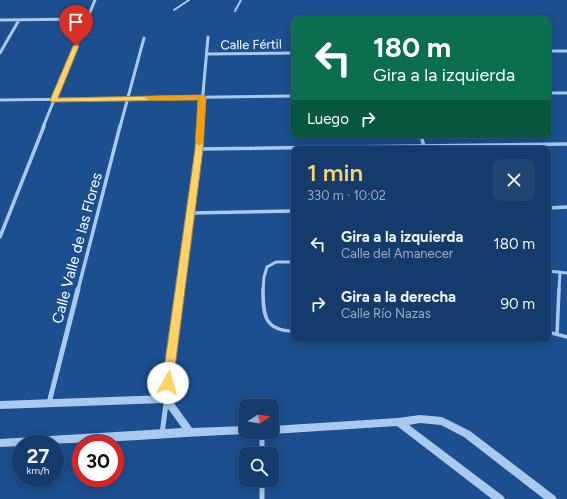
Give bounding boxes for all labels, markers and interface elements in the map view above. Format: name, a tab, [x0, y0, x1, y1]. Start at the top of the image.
pin	[59, 5, 93, 46]
icon: arrive	[65, 11, 87, 33]
text: 180 m	[373, 30, 451, 64]
icon: left	[307, 32, 359, 84]
street label: Calle Fértil	[220, 36, 282, 53]
text: Gira a la izquierda	[373, 64, 515, 86]
icon: right	[357, 108, 379, 130]
text: Luego	[307, 110, 349, 128]
text: 1 min	[307, 158, 363, 187]
button: close	[493, 159, 535, 201]
street label: Calle Valle de las Flores	[48, 171, 106, 325]
text: 330 m · 10:02	[307, 188, 386, 203]
text: Gira a la izquierda	[341, 228, 463, 246]
icon: left	[307, 233, 329, 255]
text: 180 m	[494, 235, 535, 253]
text: Calle del Amanecer	[341, 246, 453, 261]
text: Gira a la derecha	[341, 288, 456, 306]
icon: right	[307, 293, 329, 315]
text: 90 m	[500, 295, 535, 313]
text: Calle Río Nazas	[341, 306, 431, 321]
position arrow	[147, 362, 189, 404]
north arrow	[239, 399, 279, 439]
map controls	[239, 399, 279, 487]
speed limit sign: 30	[72, 435, 124, 487]
text: 27	[27, 444, 49, 468]
button: search	[239, 447, 279, 487]
text: km/h	[27, 464, 49, 477]

